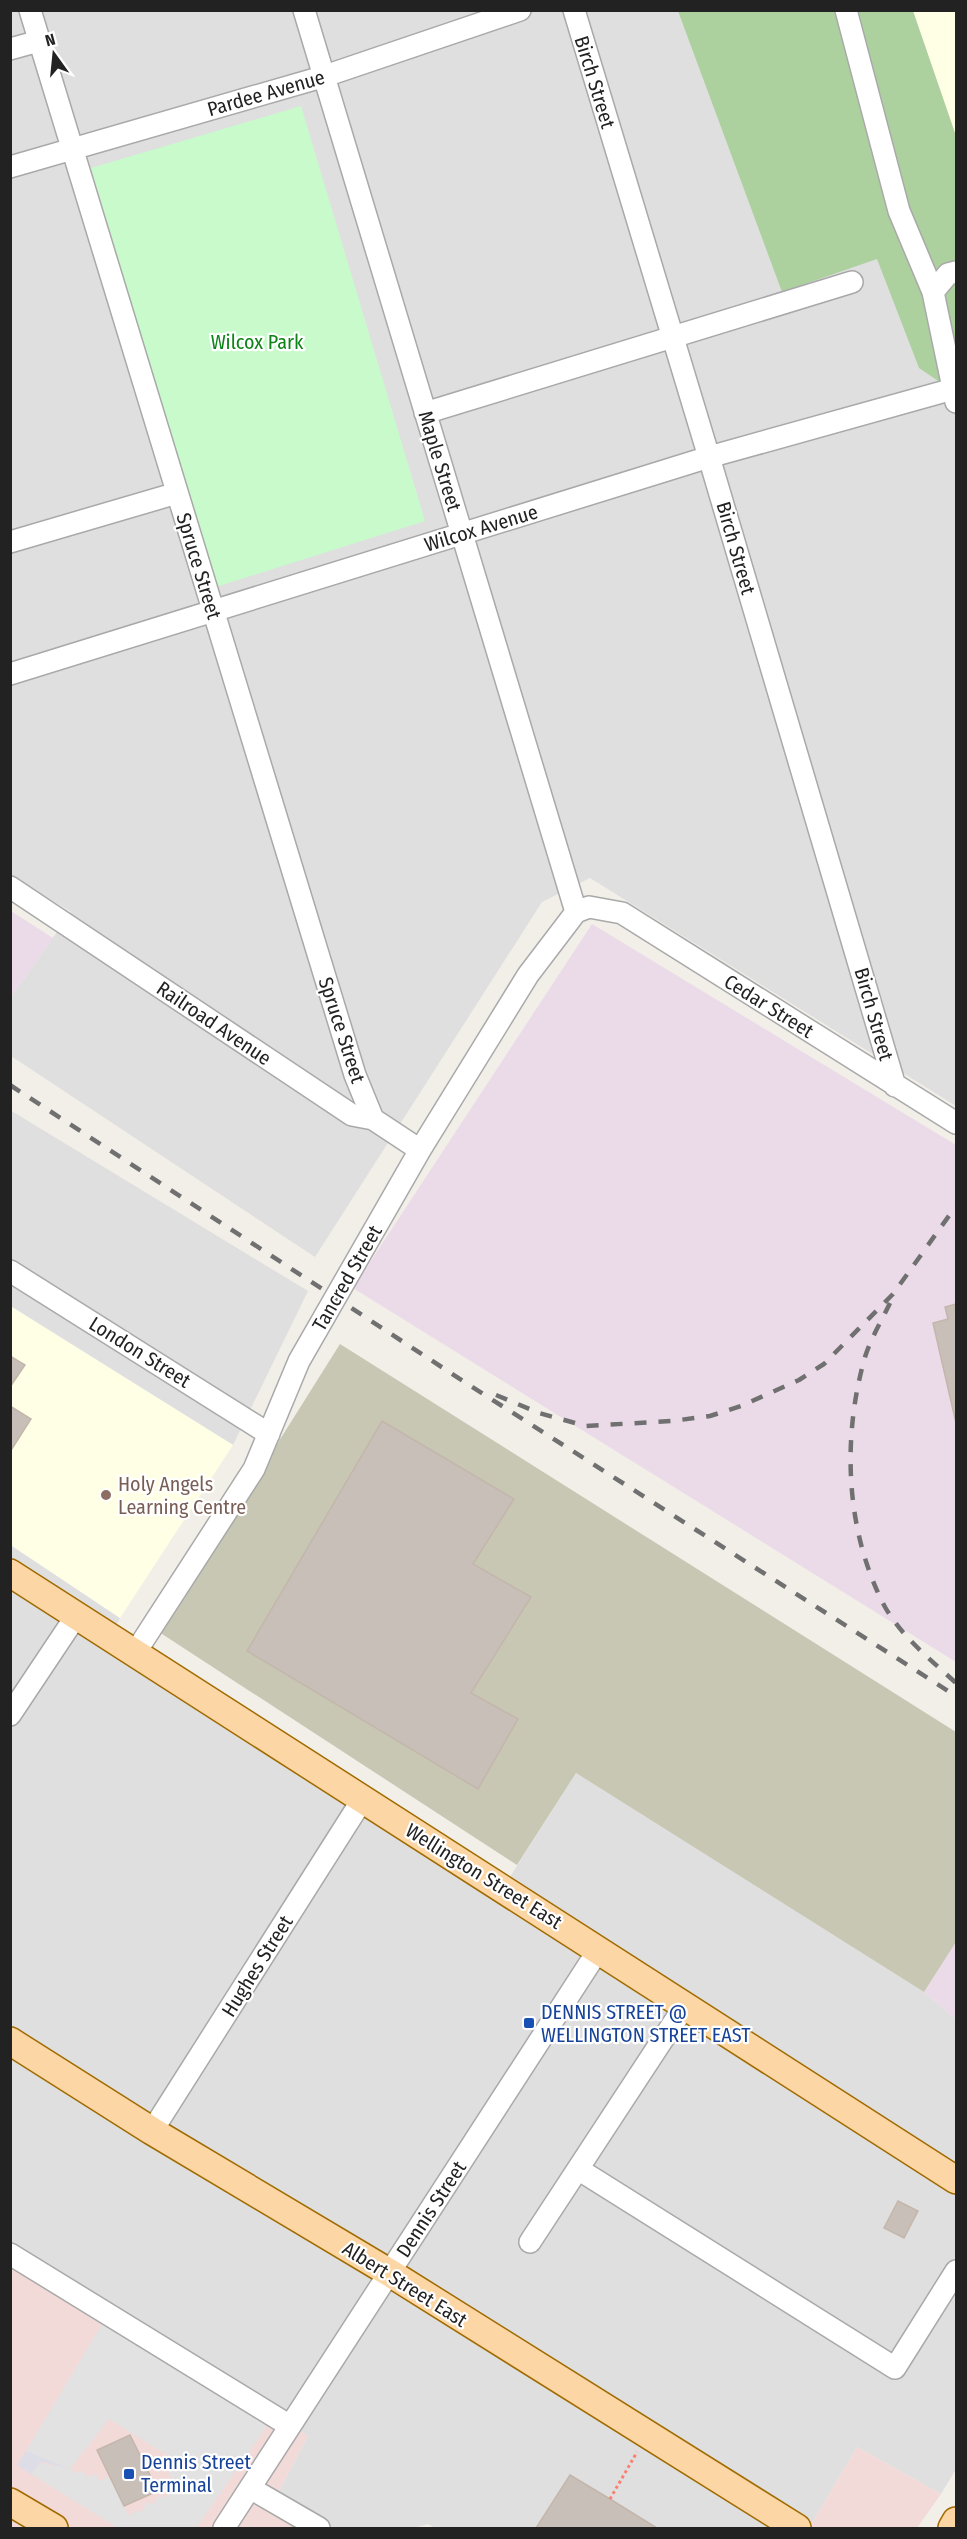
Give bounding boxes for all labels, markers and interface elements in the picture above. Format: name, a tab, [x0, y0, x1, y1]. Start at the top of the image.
north arrow	[24, 24, 84, 84]
text: N	[43, 30, 57, 50]
street label: Birch Street	[570, 33, 621, 132]
street label: Pardee Avenue	[205, 65, 327, 121]
park label: Wilcox Park	[211, 330, 304, 354]
street label: Maple Street	[413, 408, 467, 514]
street label: Wilcox Avenue	[421, 499, 541, 557]
street label: Birch Street	[711, 499, 761, 598]
street label: Spruce Street	[171, 510, 227, 623]
street label: Birch Street	[849, 965, 899, 1064]
street label: Cedar Street	[720, 969, 819, 1043]
street label: Spruce Street	[314, 974, 371, 1086]
street label: Railroad Avenue	[152, 976, 276, 1070]
street label: Tancred Street	[307, 1220, 387, 1335]
street label: London Street	[85, 1311, 196, 1393]
place label: Holy Angels Learning Centre	[118, 1472, 246, 1519]
marker: Holy Angels Learning Centre	[99, 1488, 113, 1502]
street label: Wellington Street East	[401, 1818, 567, 1934]
street label: Hughes Street	[216, 1911, 298, 2021]
place label: DENNIS STREET @ WELLINGTON STREET EAST	[541, 2000, 751, 2047]
marker: DENNIS STREET @ WELLINGTON STREET EAST	[522, 2016, 536, 2030]
street label: Dennis Street	[391, 2156, 471, 2262]
street label: Albert Street East	[338, 2236, 472, 2332]
place label: Dennis Street Terminal	[141, 2450, 251, 2497]
marker: Dennis Street Terminal	[122, 2467, 136, 2481]

